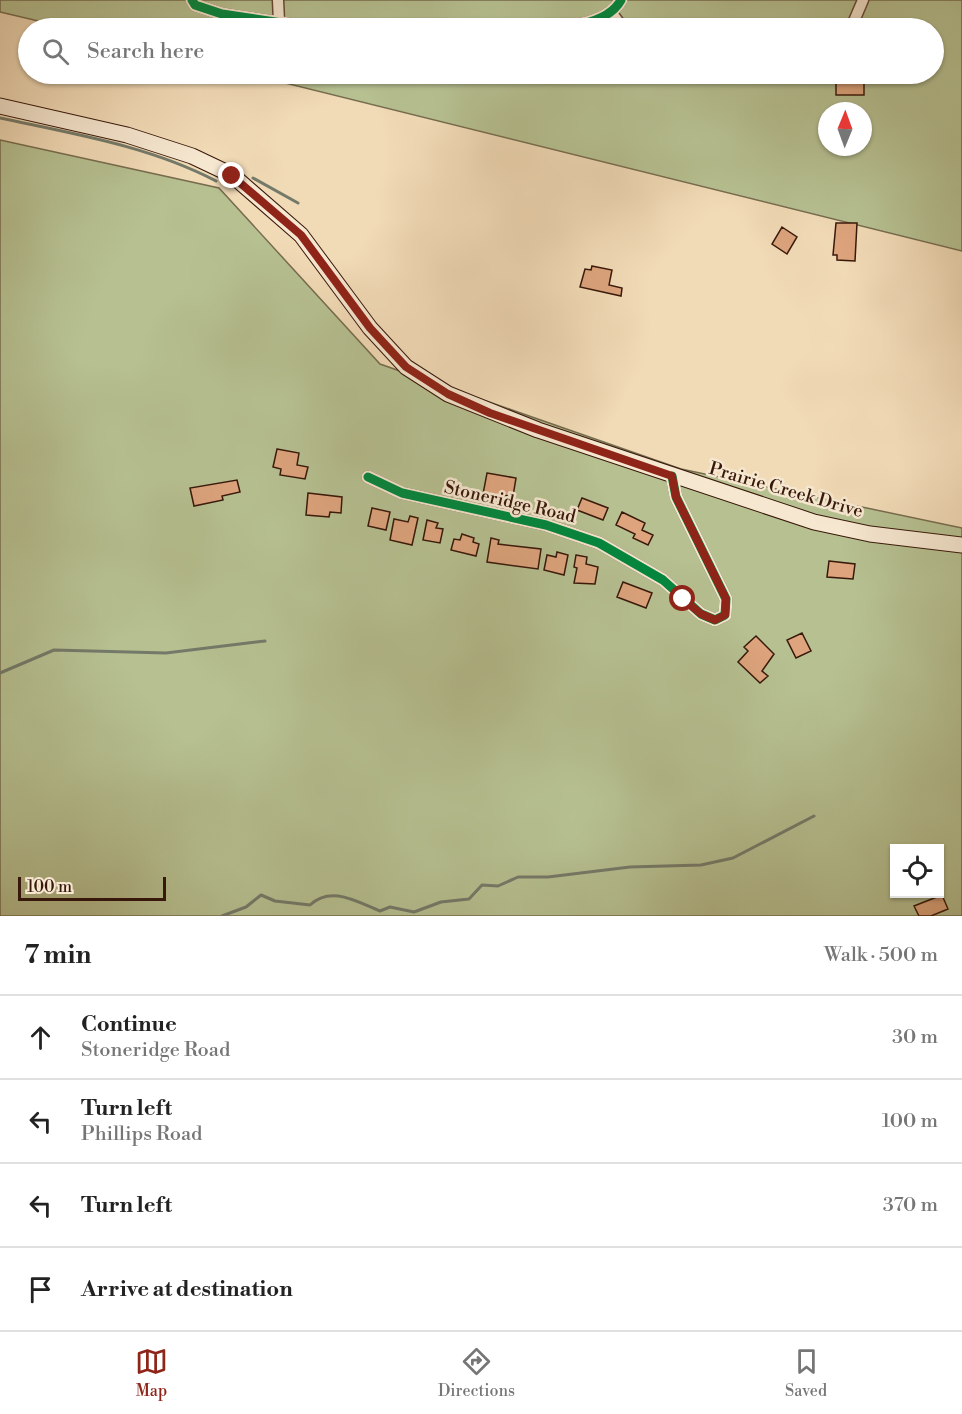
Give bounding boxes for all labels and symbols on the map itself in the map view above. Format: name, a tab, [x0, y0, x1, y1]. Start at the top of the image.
north arrow	[818, 102, 872, 156]
route end	[218, 162, 244, 188]
street label: Prairie Creek Drive	[706, 457, 866, 523]
street label: Stoneridge Road	[442, 476, 579, 528]
route start	[669, 585, 695, 611]
scale bar	[18, 874, 166, 902]

